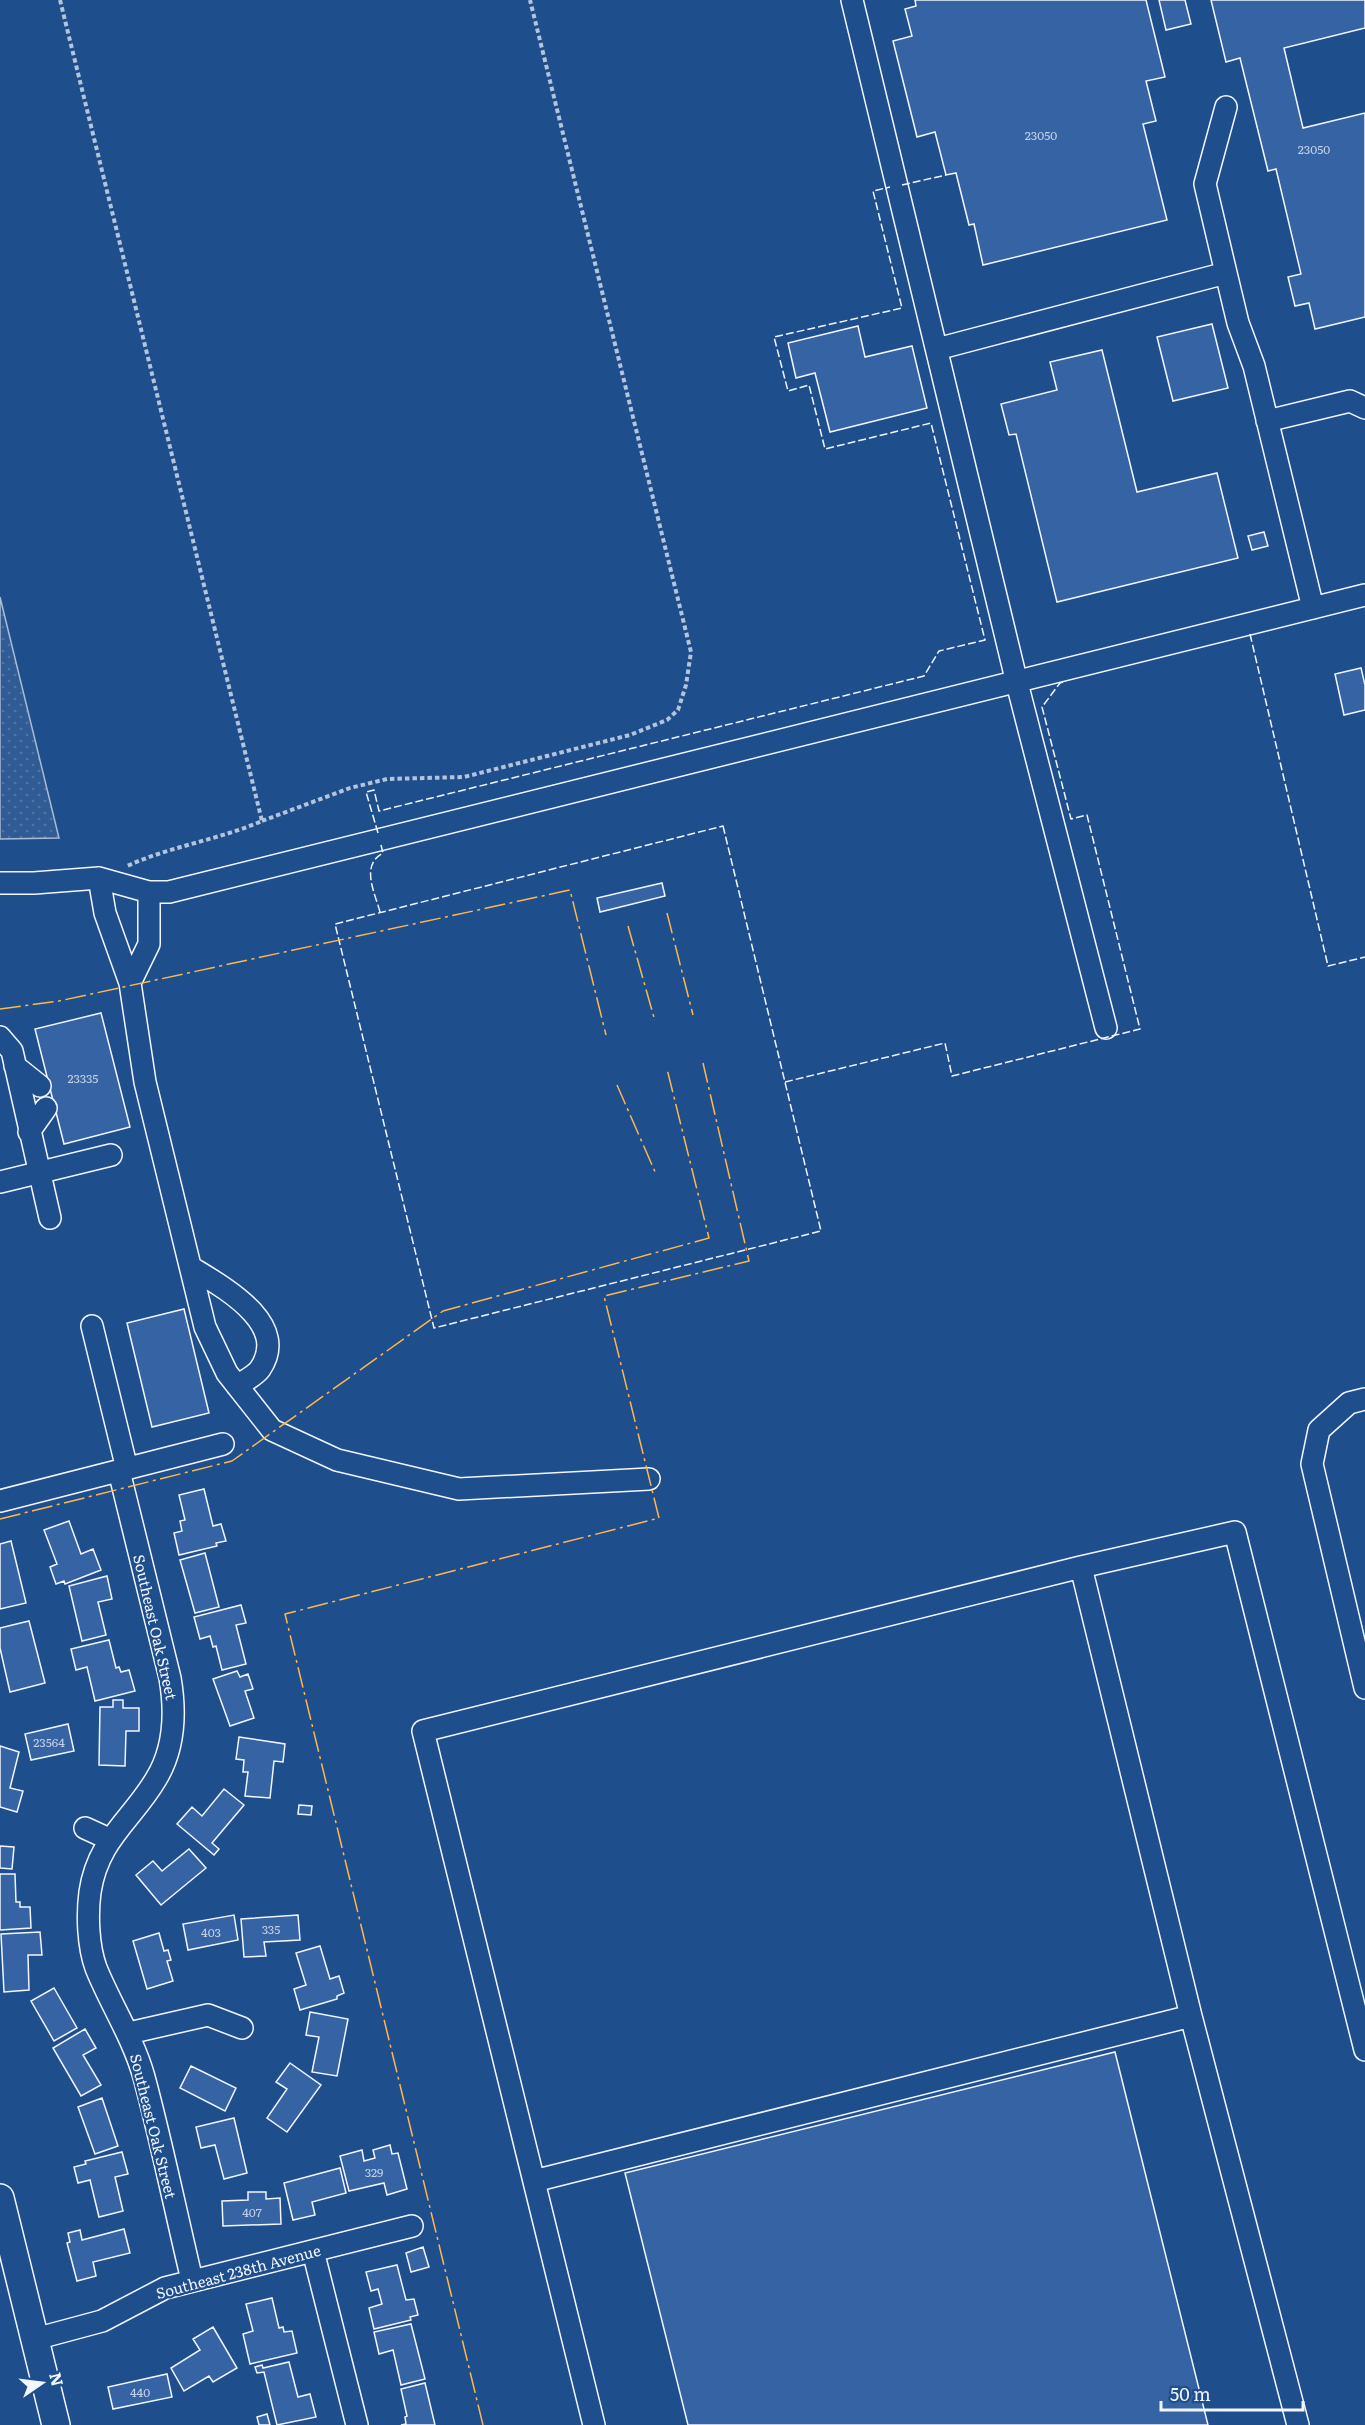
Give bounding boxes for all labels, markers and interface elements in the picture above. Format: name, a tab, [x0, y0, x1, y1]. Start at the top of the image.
house number: 23050	[1025, 126, 1057, 144]
house number: 23050	[1298, 140, 1330, 158]
house number: 23335	[68, 1069, 98, 1087]
street label: Southeast Oak Street	[128, 1552, 184, 1702]
house number: 23564	[33, 1733, 65, 1751]
house number: 335	[262, 1920, 280, 1938]
house number: 403	[201, 1923, 221, 1941]
street label: Southeast Oak Street	[125, 2051, 183, 2201]
house number: 329	[365, 2163, 383, 2181]
house number: 407	[242, 2203, 262, 2221]
street label: Southeast 238th Avenue	[153, 2238, 323, 2304]
north arrow	[12, 2353, 72, 2413]
text: N	[44, 2370, 71, 2389]
scale bar	[1161, 2374, 1304, 2412]
text: 50 m	[1170, 2380, 1211, 2407]
house number: 440	[130, 2383, 150, 2401]

